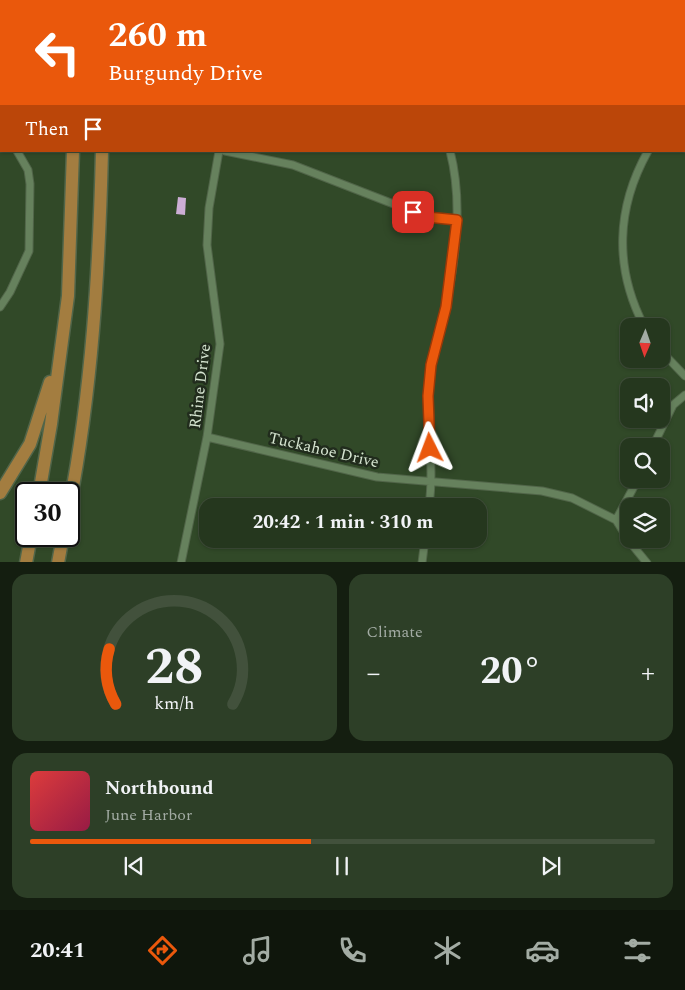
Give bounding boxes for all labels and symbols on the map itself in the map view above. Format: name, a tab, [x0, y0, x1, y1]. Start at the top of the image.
pin	[392, 191, 434, 233]
north arrow	[620, 318, 670, 368]
street label: Rhine Drive	[183, 342, 217, 430]
position arrow	[403, 421, 455, 473]
street label: Tuckahoe Drive	[266, 426, 381, 474]
speed limit sign: 30	[15, 482, 80, 547]

